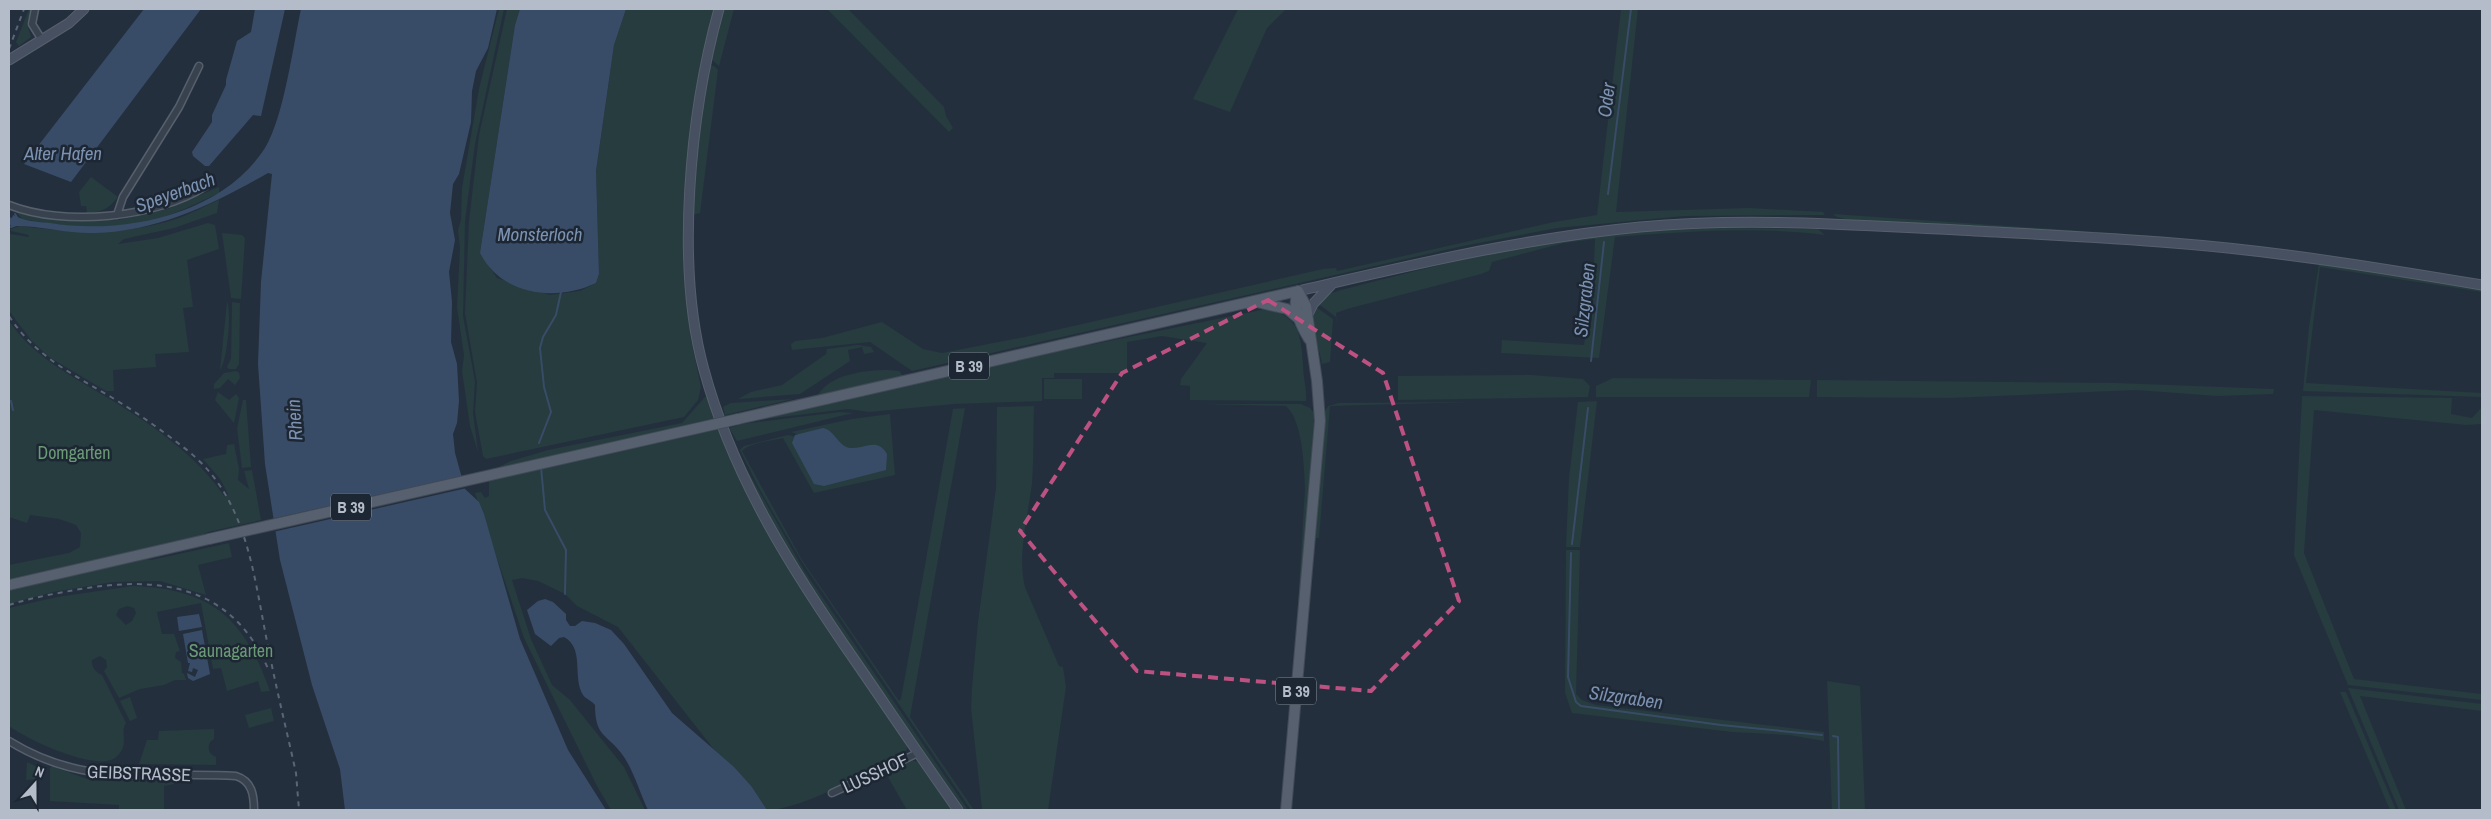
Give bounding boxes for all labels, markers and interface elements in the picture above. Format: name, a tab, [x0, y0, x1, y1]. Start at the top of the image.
water label: Oder	[1591, 80, 1621, 119]
water label: Alter Hafen	[23, 140, 102, 166]
water label: Speyerbach	[131, 166, 219, 218]
water label: Monsterloch	[498, 221, 582, 247]
water label: Silzgraben	[1567, 262, 1601, 338]
road number: B 39	[949, 352, 989, 380]
water label: Rhein	[280, 398, 308, 442]
park label: Domgarten	[37, 440, 111, 465]
road number: B 39	[331, 494, 371, 520]
park label: Saunagarten	[189, 638, 273, 663]
road number: B 39	[1276, 678, 1316, 704]
water label: Silzgraben	[1587, 679, 1665, 715]
street label: LUSSHOF	[838, 747, 912, 799]
north arrow	[10, 759, 60, 809]
street label: GEIBSTRASSE	[87, 759, 191, 787]
text: N	[33, 762, 47, 782]

